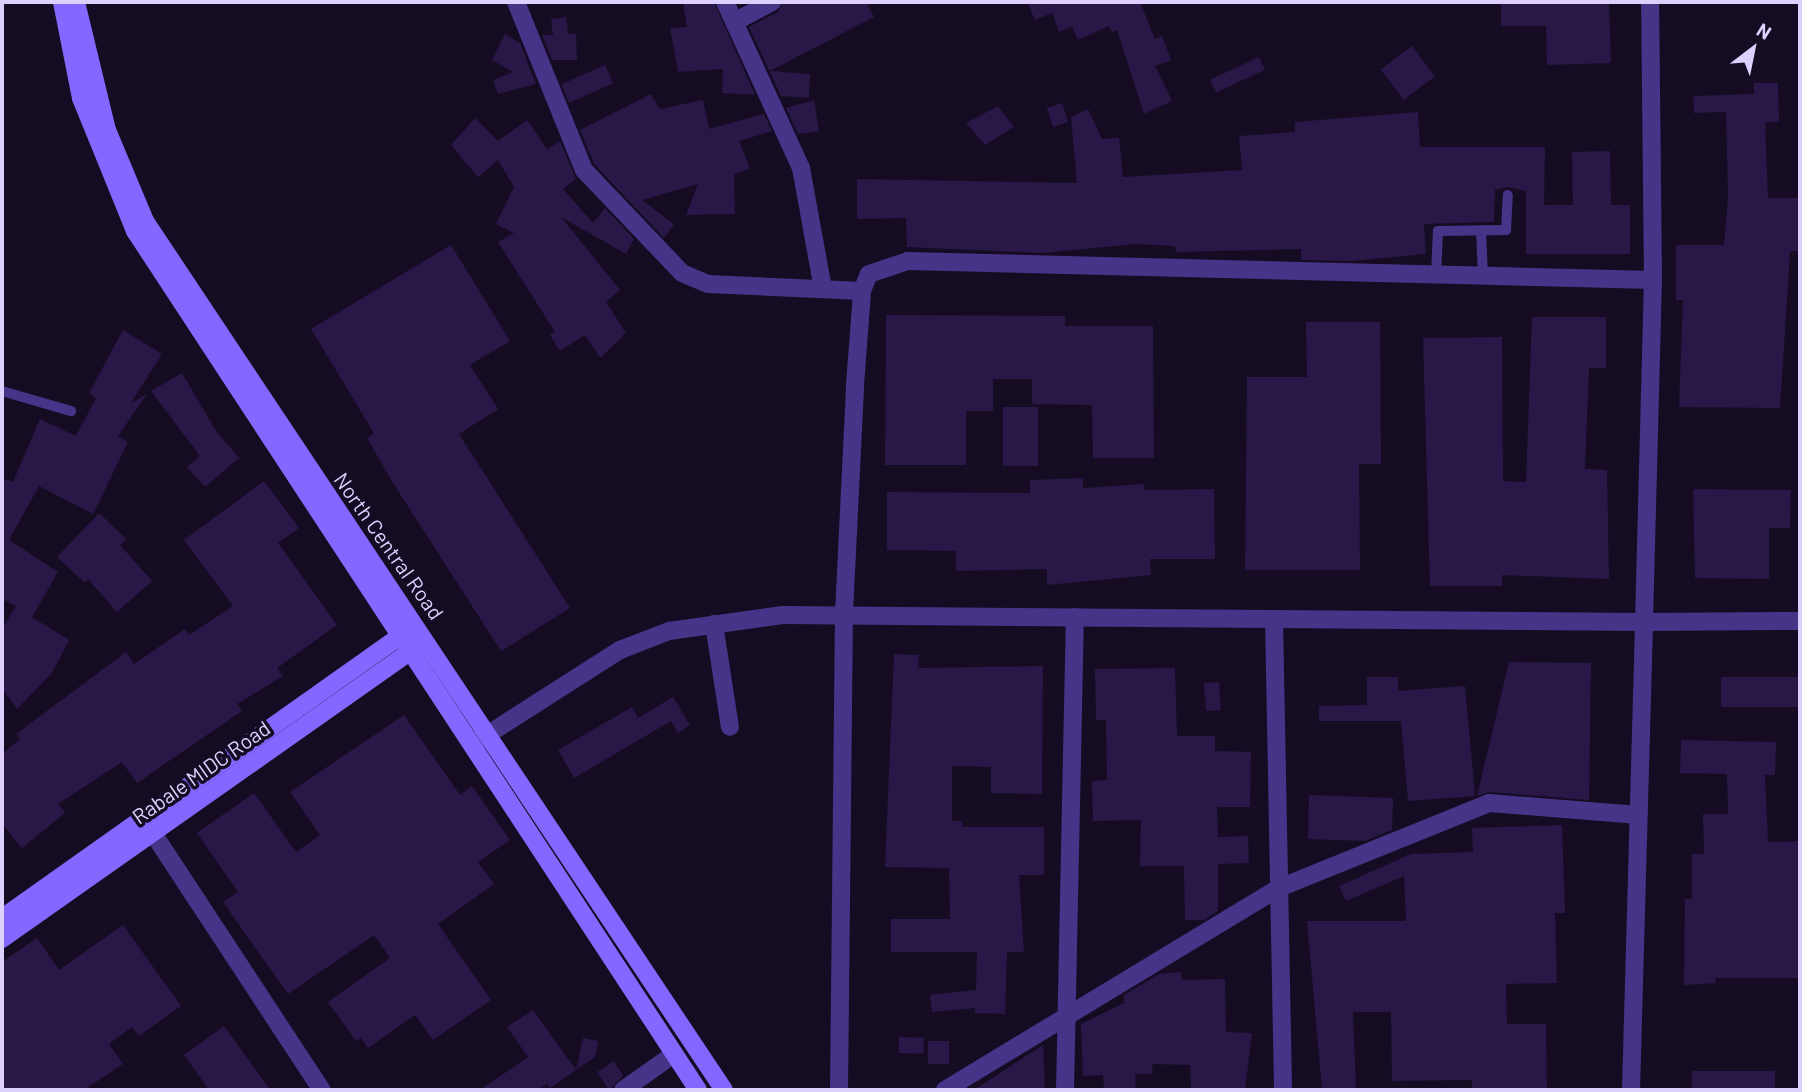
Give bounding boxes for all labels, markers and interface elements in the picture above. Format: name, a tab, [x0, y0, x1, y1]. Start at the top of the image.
north arrow	[1718, 14, 1788, 84]
text: N	[1753, 18, 1776, 44]
street label: North Central Road	[329, 468, 449, 624]
street label: Rabale MIDC Road	[127, 715, 275, 829]

